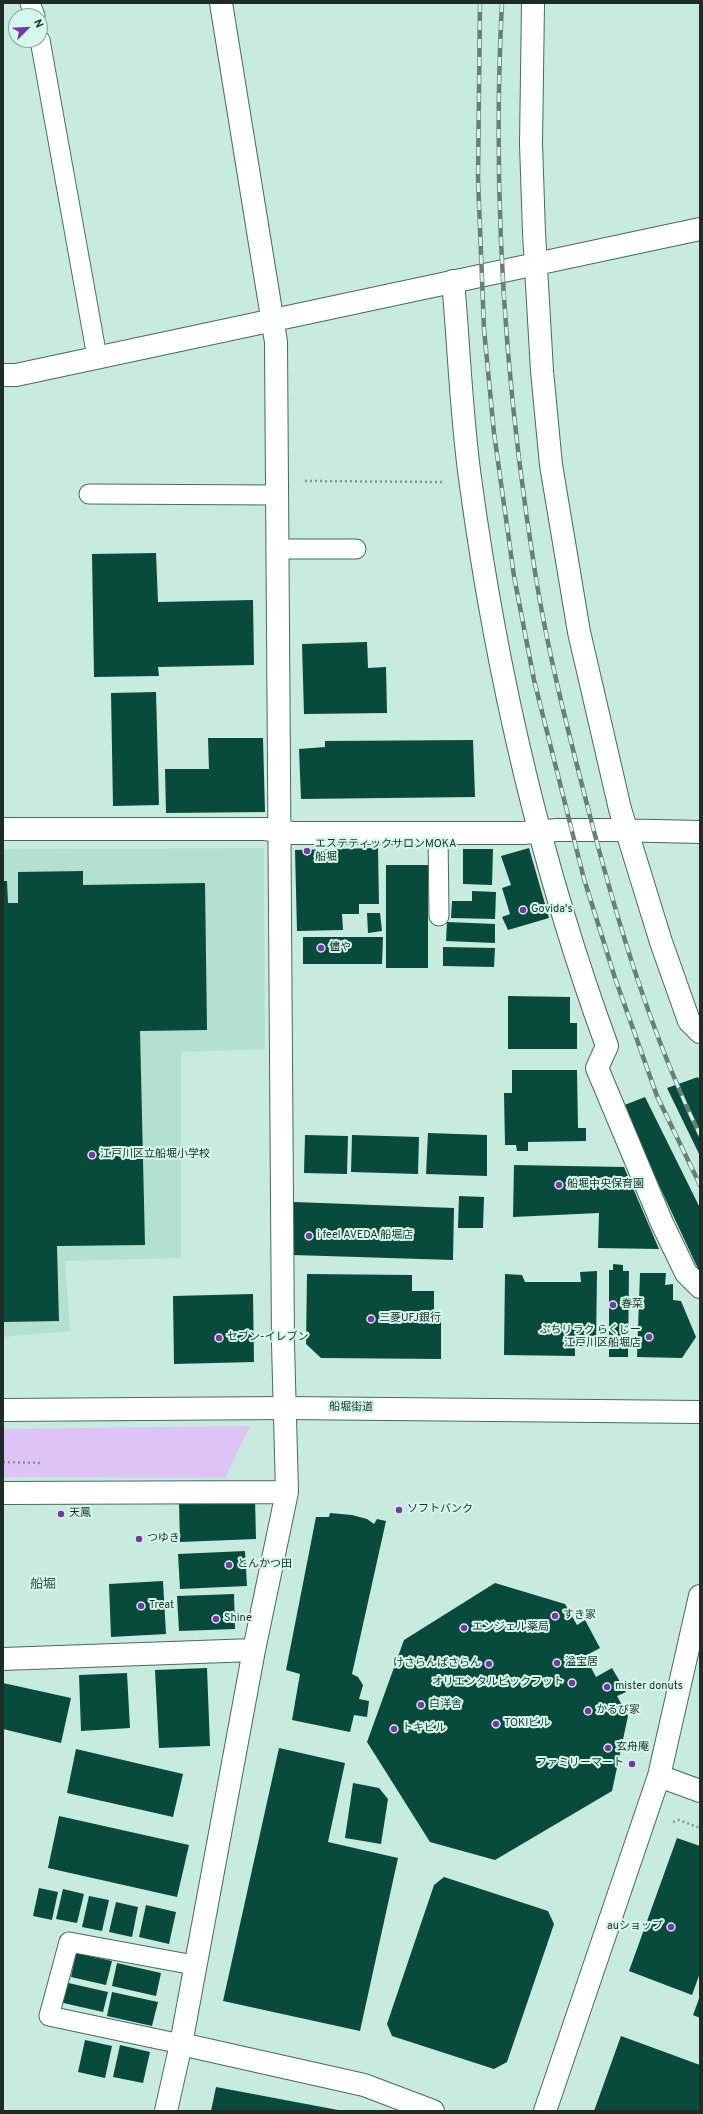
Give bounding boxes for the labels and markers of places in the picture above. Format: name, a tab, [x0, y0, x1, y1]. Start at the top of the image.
place label: エステティックサロンMOKA 船堀	[315, 838, 456, 864]
marker: エステティックサロンMOKA 船堀	[302, 846, 312, 856]
place label: Govida's	[531, 903, 573, 917]
marker: Govida's	[518, 905, 528, 915]
place label: 儘や	[329, 941, 351, 955]
marker: 儘や	[316, 943, 326, 953]
place label: 江戸川区立船堀小学校	[100, 1148, 210, 1162]
marker: 江戸川区立船堀小学校	[87, 1150, 97, 1160]
place label: 船堀中央保育園	[567, 1178, 644, 1192]
marker: 船堀中央保育園	[554, 1180, 564, 1190]
place label: i feel AVEDA 船堀店	[317, 1229, 413, 1243]
marker: i feel AVEDA 船堀店	[304, 1231, 314, 1241]
place label: 春菜	[621, 1298, 643, 1312]
marker: 春菜	[608, 1300, 618, 1310]
place label: 三菱UFJ銀行	[379, 1312, 441, 1326]
marker: 三菱UFJ銀行	[366, 1314, 376, 1324]
place label: ぷちリラク らくじー 江戸川区船堀店	[539, 1324, 641, 1350]
place label: セブン-イレブン	[227, 1331, 308, 1345]
marker: ぷちリラク らくじー 江戸川区船堀店	[644, 1332, 654, 1342]
marker: セブン-イレブン	[214, 1333, 224, 1343]
place label: ソフトバンク	[407, 1503, 473, 1517]
marker: ソフトバンク	[394, 1505, 404, 1515]
place label: 天鳳	[69, 1507, 91, 1521]
marker: 天鳳	[56, 1509, 66, 1519]
place label: つゆき	[147, 1532, 180, 1546]
marker: つゆき	[134, 1534, 144, 1544]
place label: とんかつ田	[237, 1558, 292, 1572]
marker: とんかつ田	[224, 1560, 234, 1570]
place label: Treat	[149, 1599, 174, 1613]
marker: Treat	[136, 1601, 146, 1611]
place label: すき家	[563, 1609, 596, 1623]
marker: すき家	[550, 1611, 560, 1621]
place label: Shine	[224, 1612, 252, 1626]
marker: Shine	[211, 1614, 221, 1624]
place label: エンジェル薬局	[472, 1621, 549, 1635]
marker: エンジェル薬局	[459, 1623, 469, 1633]
place label: 溢宝居	[565, 1656, 598, 1670]
place label: けさらんぱさらん	[393, 1657, 481, 1671]
marker: 溢宝居	[552, 1658, 562, 1668]
marker: けさらんぱさらん	[484, 1659, 494, 1669]
place label: オリエンタルビックフット	[432, 1676, 564, 1690]
marker: オリエンタルビックフット	[567, 1678, 577, 1688]
place label: mister donuts	[615, 1680, 683, 1694]
marker: mister donuts	[602, 1682, 612, 1692]
place label: 白洋舎	[429, 1698, 462, 1712]
marker: 白洋舎	[416, 1700, 426, 1710]
place label: かるび家	[596, 1704, 640, 1718]
marker: かるび家	[583, 1706, 593, 1716]
place label: TOKIビル	[504, 1717, 550, 1731]
marker: TOKIビル	[491, 1719, 501, 1729]
place label: トキビル	[402, 1722, 446, 1736]
marker: トキビル	[389, 1724, 399, 1734]
place label: 玄舟庵	[616, 1741, 649, 1755]
marker: 玄舟庵	[603, 1743, 613, 1753]
place label: ファミリーマート	[536, 1757, 624, 1771]
marker: ファミリーマート	[627, 1759, 637, 1769]
place label: auショップ	[607, 1920, 663, 1934]
marker: auショップ	[666, 1922, 676, 1932]

